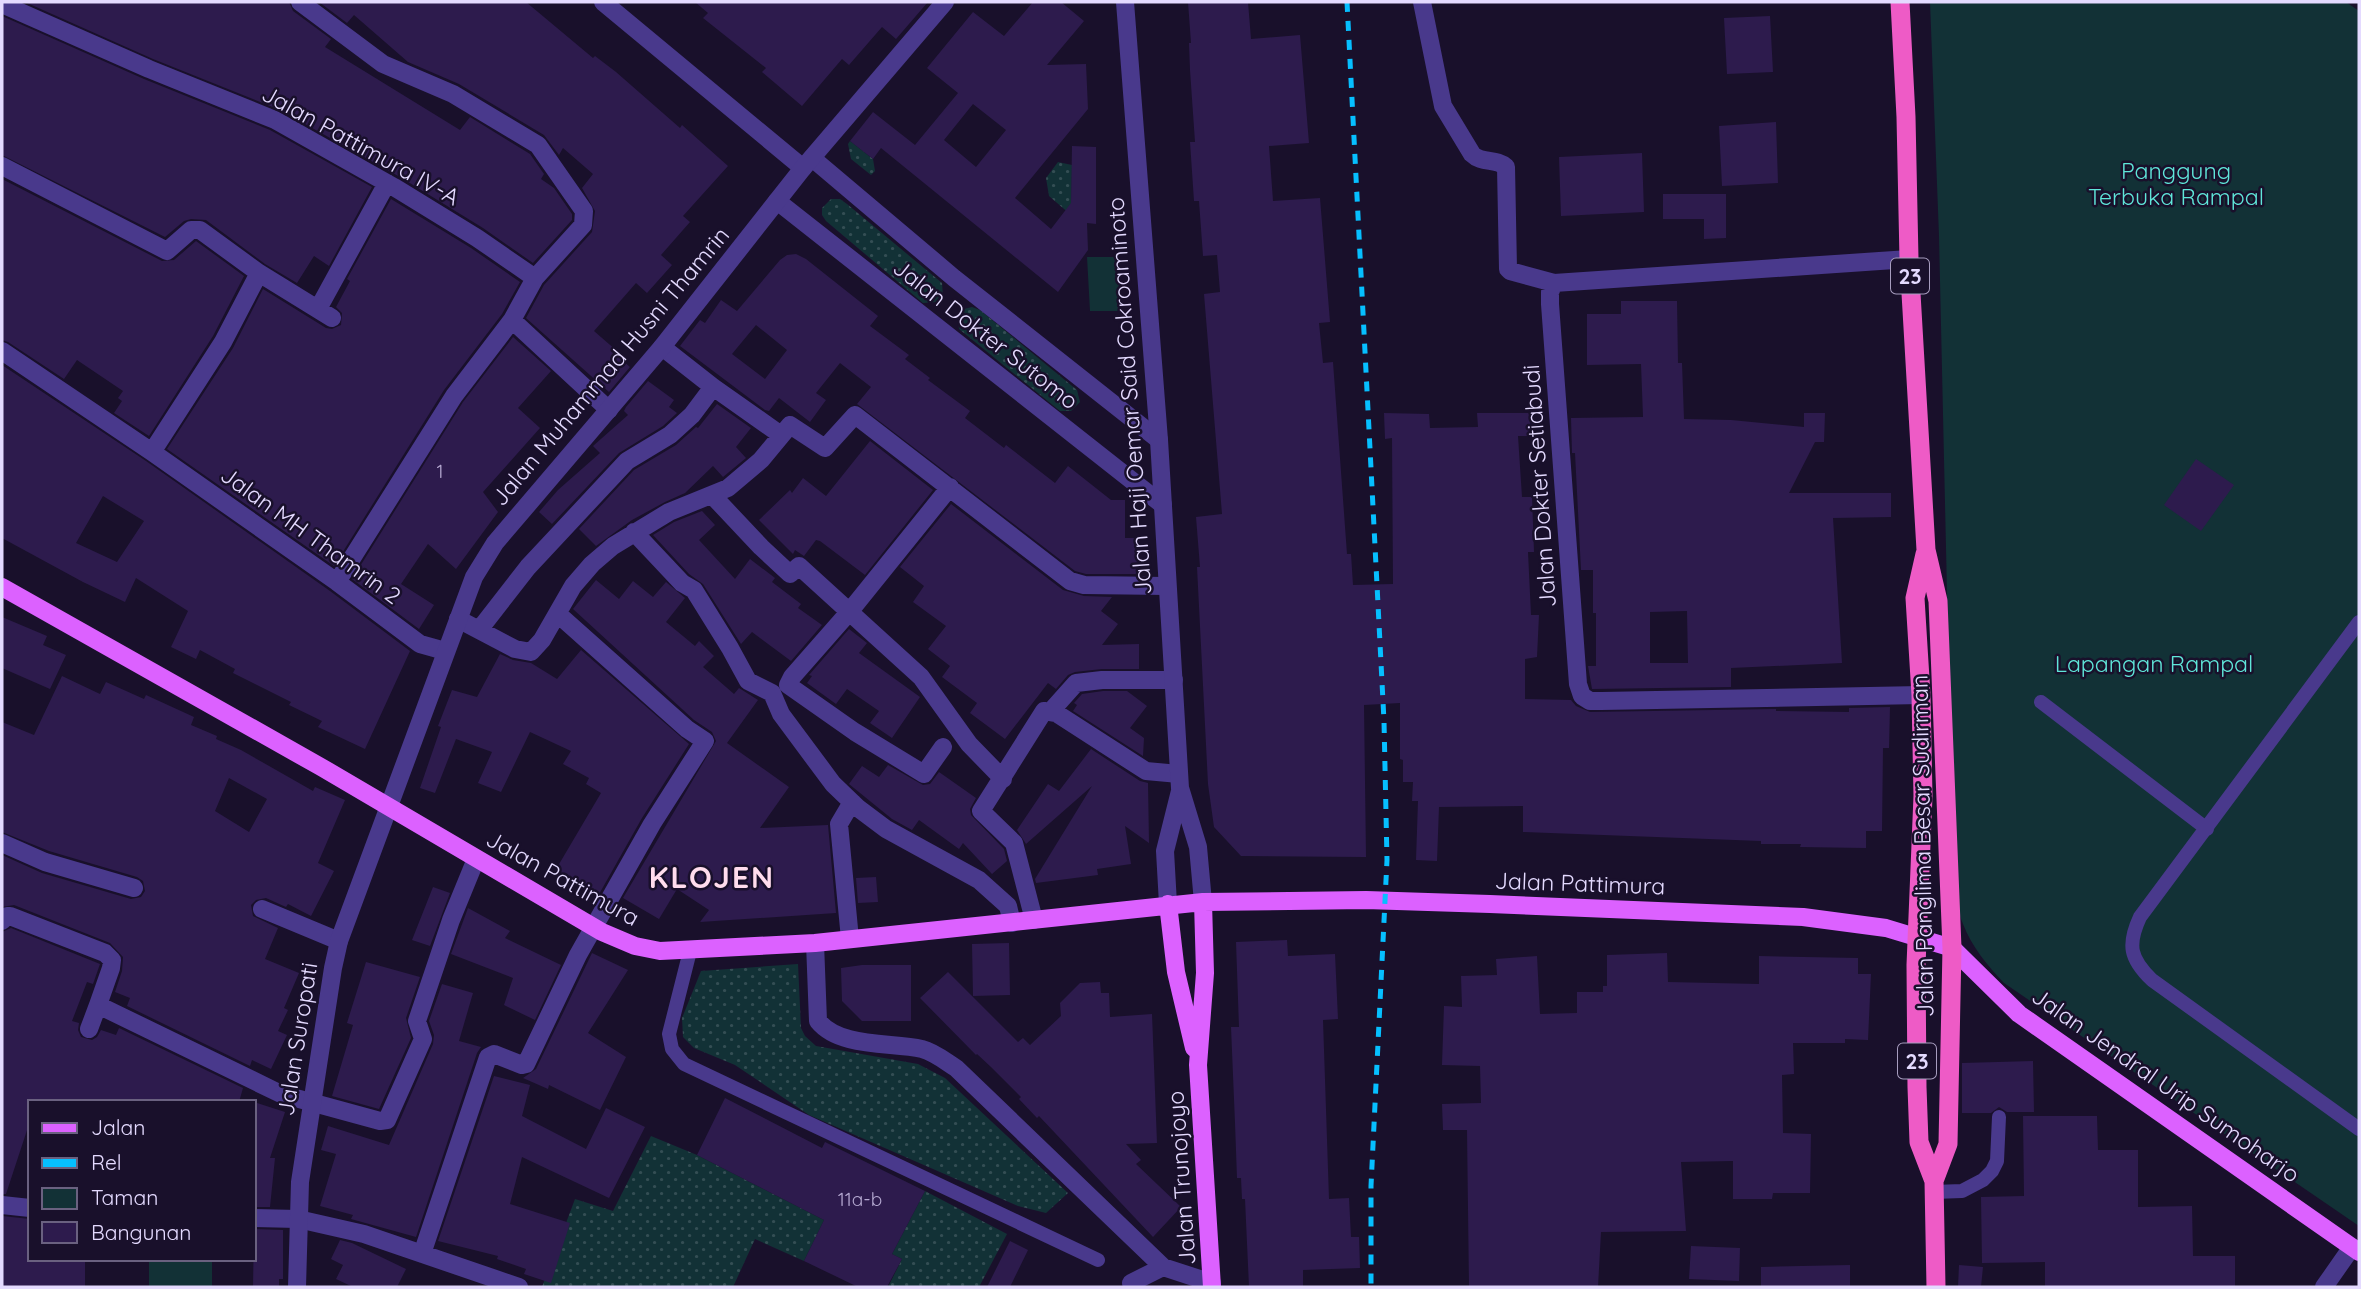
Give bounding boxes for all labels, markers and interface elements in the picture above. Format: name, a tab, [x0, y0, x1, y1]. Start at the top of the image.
street label: Jalan Pattimura IV-A	[257, 79, 465, 211]
park label: Panggung Terbuka Rampal	[2088, 156, 2264, 211]
street label: Jalan Haji Oemar Said Cokroaminoto	[1101, 196, 1157, 596]
street label: Jalan Muhammad Husni Thamrin	[485, 221, 735, 511]
street label: Jalan Dokter Sutomo	[888, 253, 1084, 415]
road number: 23	[1891, 258, 1929, 294]
street label: Jalan Dokter Setiabudi	[1516, 364, 1562, 608]
house number: 1	[436, 459, 444, 483]
street label: Jalan MH Thamrin 2	[215, 460, 407, 610]
park label: Lapangan Rampal	[2055, 649, 2253, 678]
street label: Jalan Panglima Besar Sudirman	[1905, 675, 1939, 1017]
street label: Jalan Pattimura	[481, 824, 645, 932]
district label: KLOJEN	[649, 858, 775, 896]
street label: Jalan Pattimura	[1494, 866, 1666, 900]
street label: Jalan Suropati	[271, 960, 323, 1118]
street label: Jalan Jendral Urip Sumoharjo	[2026, 981, 2306, 1189]
road number: 23	[1898, 1044, 1936, 1078]
street label: Jalan Trunojoyo	[1160, 1090, 1202, 1266]
legend	[28, 1100, 256, 1261]
text: Jalan	[91, 1114, 145, 1140]
text: Rel	[91, 1149, 122, 1175]
text: Taman	[91, 1184, 158, 1210]
house number: 11a-b	[838, 1187, 882, 1211]
text: Bangunan	[91, 1219, 191, 1245]

